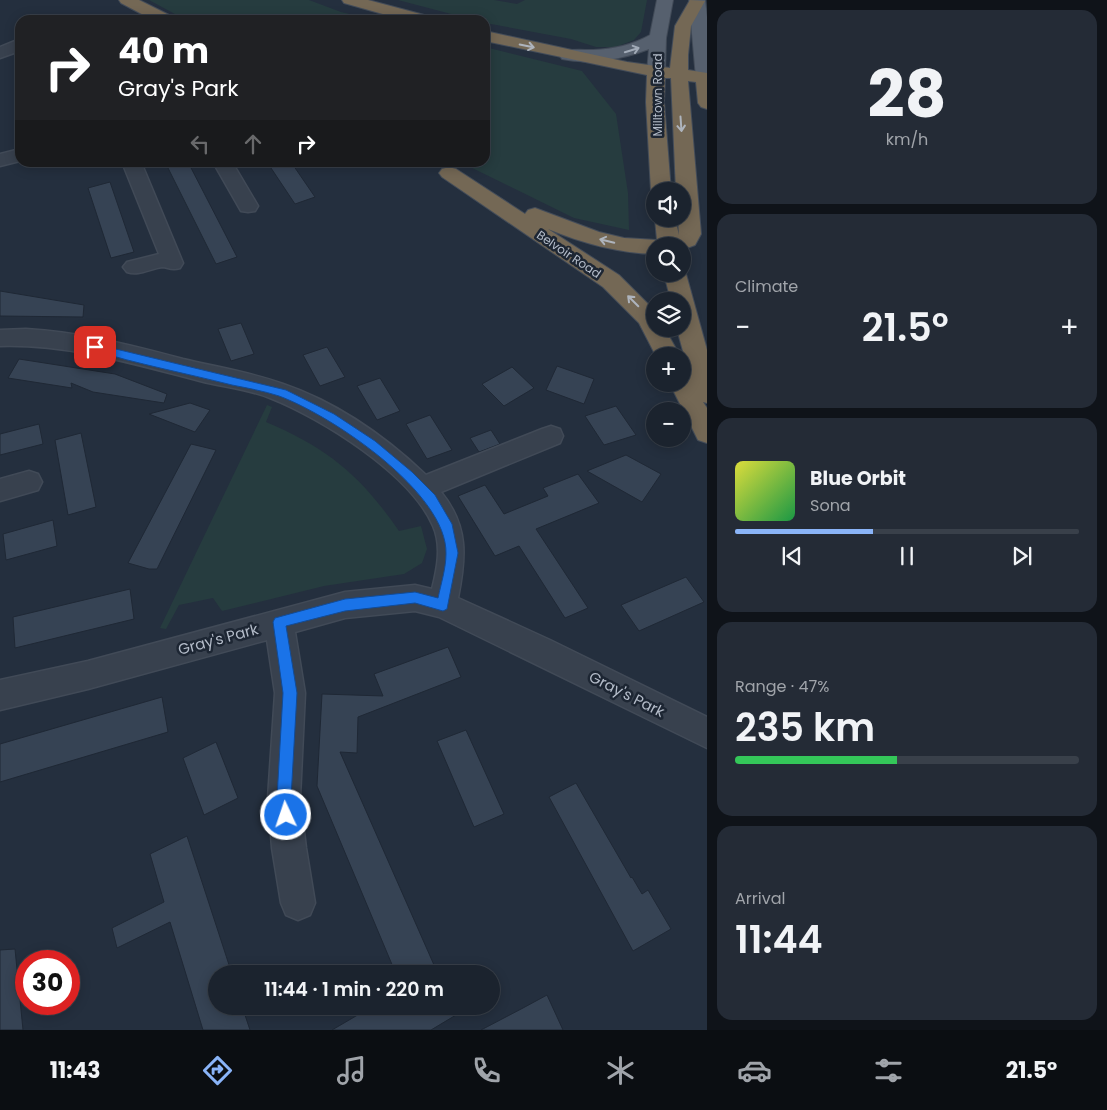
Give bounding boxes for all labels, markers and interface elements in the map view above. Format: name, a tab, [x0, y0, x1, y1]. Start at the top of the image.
text: 40 m	[118, 26, 209, 75]
icon: right	[35, 35, 100, 100]
one-way arrow	[518, 42, 534, 51]
one-way arrow	[623, 45, 639, 55]
text: 28	[867, 49, 947, 140]
street label: Milltown Road	[649, 53, 666, 137]
text: Gray's Park	[118, 73, 239, 104]
one-way arrow	[677, 115, 686, 131]
text: km/h	[886, 128, 928, 151]
icon: left	[186, 130, 214, 158]
icon: ahead	[239, 130, 267, 158]
icon: right	[292, 130, 320, 158]
map controls	[646, 182, 691, 447]
button: sound	[646, 182, 691, 227]
street label: Belvoir Road	[534, 226, 604, 282]
one-way arrow	[599, 236, 615, 245]
button: search	[646, 237, 691, 282]
text: Climate	[735, 275, 798, 298]
button: layers	[646, 292, 691, 337]
one-way arrow	[626, 295, 639, 307]
text: 21.5°	[862, 301, 949, 354]
text: −	[735, 308, 750, 347]
text: +	[1060, 308, 1079, 347]
pin	[74, 326, 116, 368]
icon: arrive	[81, 333, 109, 361]
button: +	[646, 347, 691, 392]
button: −	[646, 402, 691, 447]
text: Blue Orbit	[810, 465, 906, 492]
text: Sona	[810, 494, 851, 517]
icon: previous	[778, 542, 806, 570]
icon: pause	[893, 542, 921, 570]
icon: next	[1008, 542, 1036, 570]
street label: Gray's Park	[176, 618, 261, 660]
street label: Gray's Park	[586, 666, 669, 722]
text: Range · 47%	[735, 675, 829, 698]
text: 235 km	[735, 701, 875, 754]
position arrow	[259, 788, 311, 840]
text: Arrival	[735, 887, 785, 910]
text: 11:44	[735, 913, 823, 966]
speed limit sign: 30	[15, 950, 80, 1015]
text: 11:44 · 1 min · 220 m	[264, 976, 444, 1003]
icon: directions	[200, 1053, 235, 1088]
icon: music	[334, 1053, 369, 1088]
icon: phone	[469, 1053, 504, 1088]
icon: climate	[603, 1053, 638, 1088]
icon: car	[737, 1053, 772, 1088]
icon: filters	[871, 1053, 906, 1088]
text: 11:43	[50, 1055, 101, 1086]
text: 21.5°	[1006, 1055, 1057, 1086]

